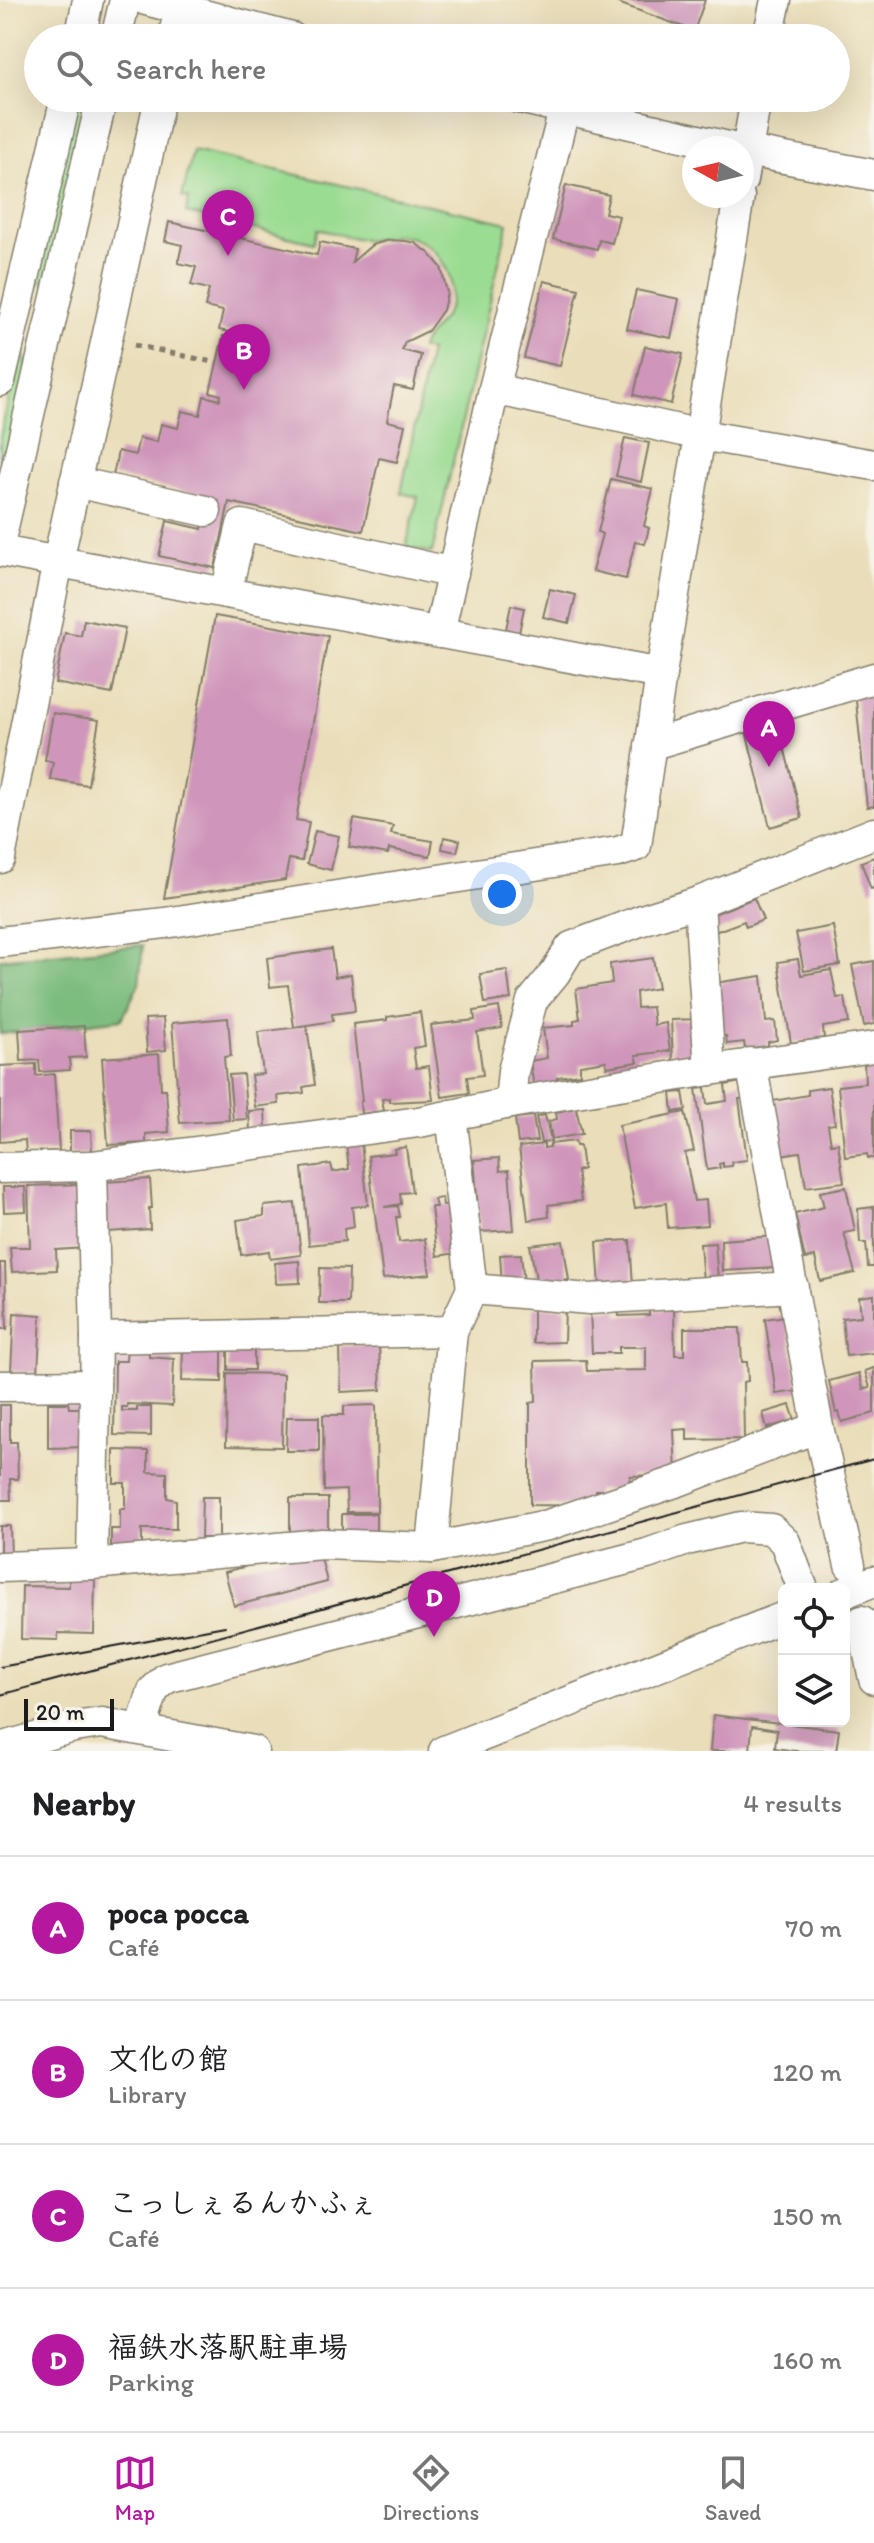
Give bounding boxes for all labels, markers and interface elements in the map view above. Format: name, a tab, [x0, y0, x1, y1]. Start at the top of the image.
search box	[24, 24, 850, 112]
icon: search	[52, 46, 96, 90]
text: Search here	[116, 50, 266, 87]
north arrow	[682, 136, 754, 208]
pin: C	[202, 190, 254, 256]
pin: B	[218, 324, 270, 390]
pin: A	[743, 701, 795, 767]
your location	[482, 874, 522, 914]
pin: D	[408, 1571, 460, 1637]
map controls	[778, 1583, 850, 1727]
button: locate	[778, 1583, 850, 1655]
button: layers	[778, 1655, 850, 1727]
scale bar	[24, 1695, 114, 1731]
text: 20 m	[36, 1699, 85, 1726]
text: Nearby	[32, 1783, 135, 1824]
text: 4 results	[743, 1787, 842, 1819]
text: poca pocca	[108, 1894, 249, 1931]
text: A	[50, 1912, 66, 1944]
text: 70 m	[785, 1912, 842, 1944]
text: Café	[108, 1931, 160, 1963]
text: 文化の館	[108, 2040, 228, 2077]
text: B	[50, 2056, 66, 2088]
text: 120 m	[773, 2056, 842, 2088]
text: Library	[108, 2078, 186, 2110]
text: こっしぇるんかふぇ	[108, 2184, 379, 2221]
text: C	[50, 2200, 66, 2232]
text: 150 m	[773, 2200, 842, 2232]
text: Café	[108, 2222, 160, 2254]
text: 福鉄水落駅駐車場	[108, 2328, 348, 2365]
text: D	[49, 2344, 67, 2376]
text: 160 m	[772, 2344, 842, 2376]
text: Parking	[108, 2366, 194, 2398]
tab: Map	[113, 2451, 157, 2526]
tab: Directions	[383, 2451, 479, 2526]
tab: Saved	[705, 2451, 761, 2526]

